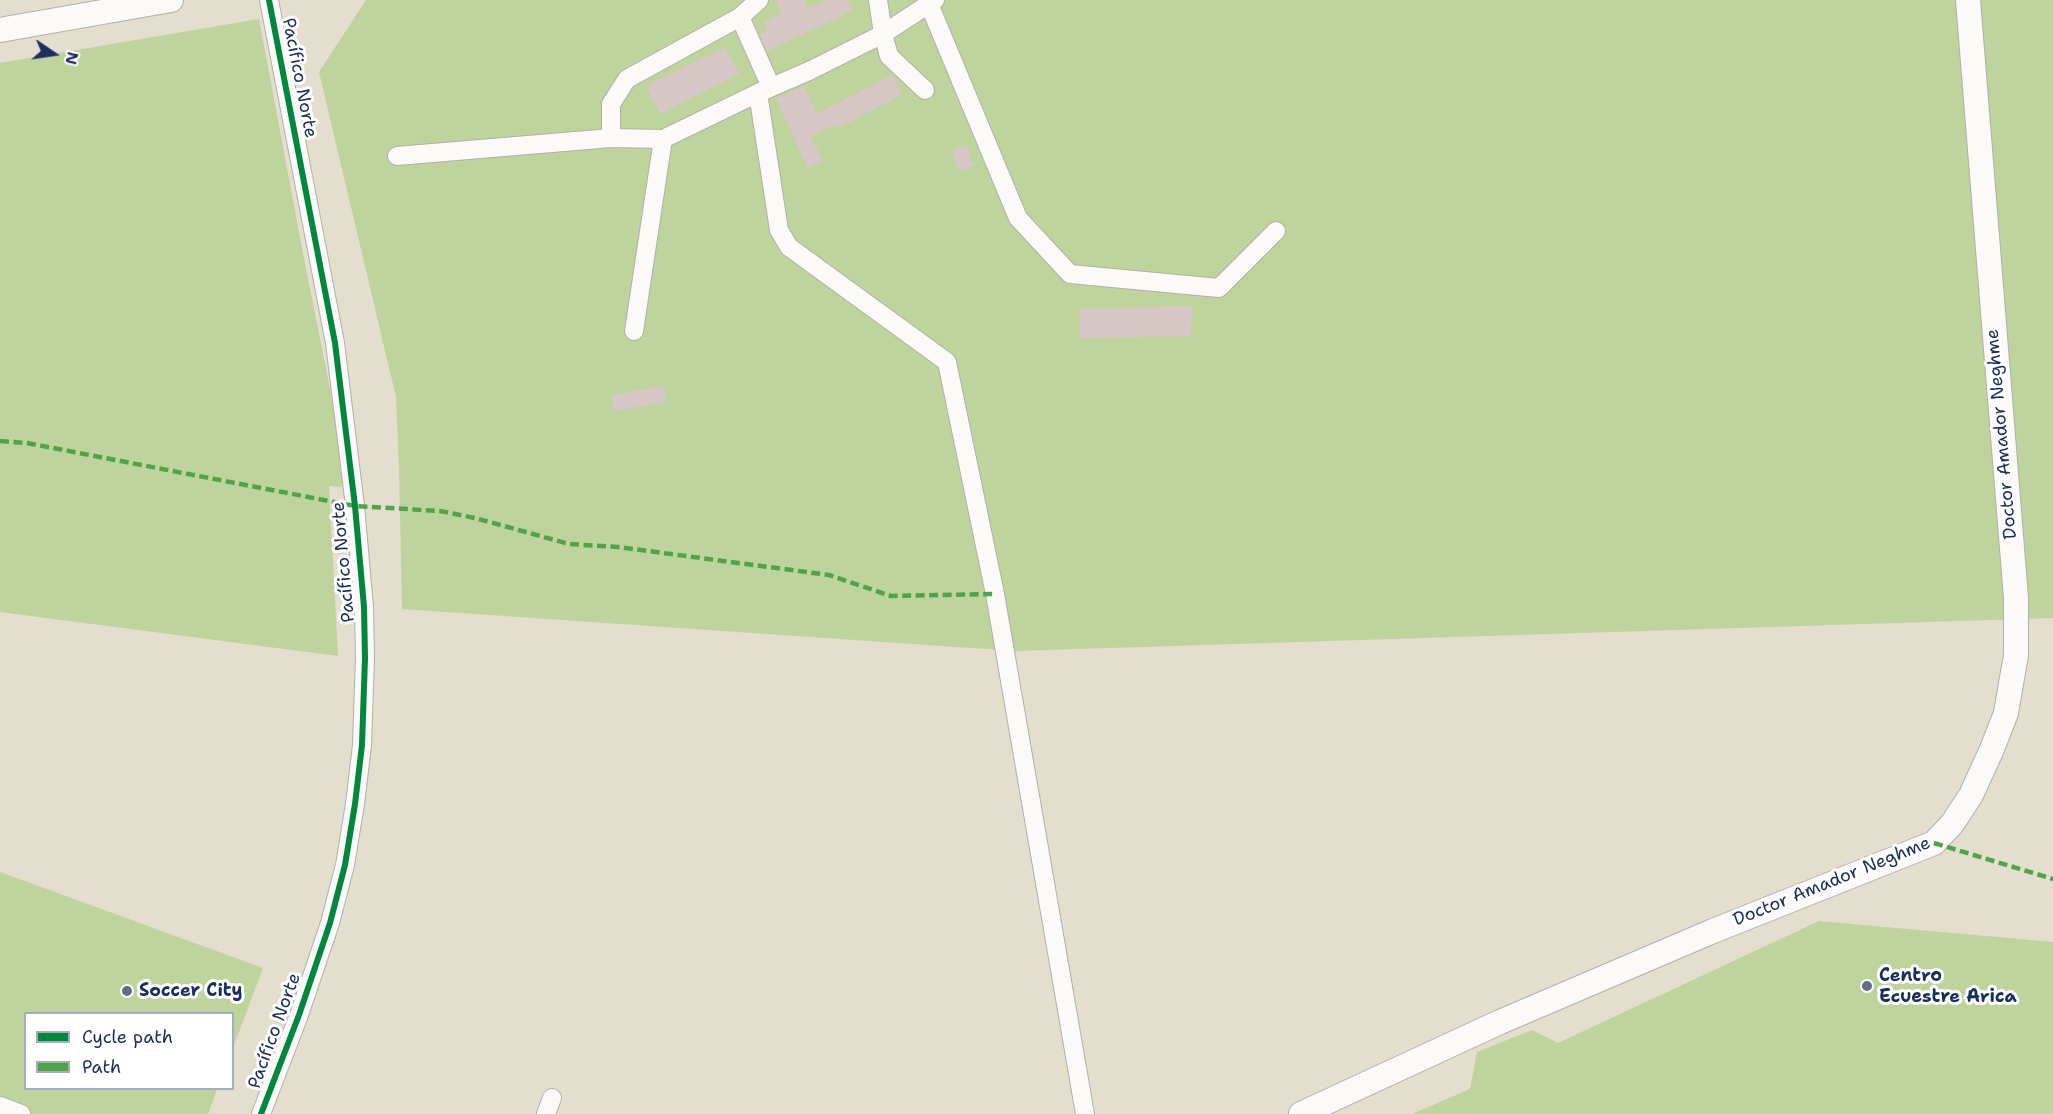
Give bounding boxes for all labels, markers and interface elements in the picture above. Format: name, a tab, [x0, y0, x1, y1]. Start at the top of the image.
street label: Pacífico Norte	[277, 16, 321, 140]
north arrow	[24, 24, 84, 84]
text: N	[60, 50, 84, 67]
street label: Doctor Amador Neghme	[1982, 328, 2022, 540]
street label: Pacífico Norte	[328, 501, 360, 623]
street label: Doctor Amador Neghme	[1730, 832, 1934, 932]
place label: Centro Ecuestre Arica	[1879, 965, 2017, 1008]
street label: Pacífico Norte	[244, 970, 306, 1092]
marker: Centro Ecuestre Arica	[1860, 979, 1874, 993]
place label: Soccer City	[139, 980, 242, 1002]
marker: Soccer City	[120, 984, 134, 998]
legend	[24, 1012, 234, 1090]
text: Cycle path	[82, 1025, 173, 1049]
text: Path	[82, 1055, 121, 1079]

